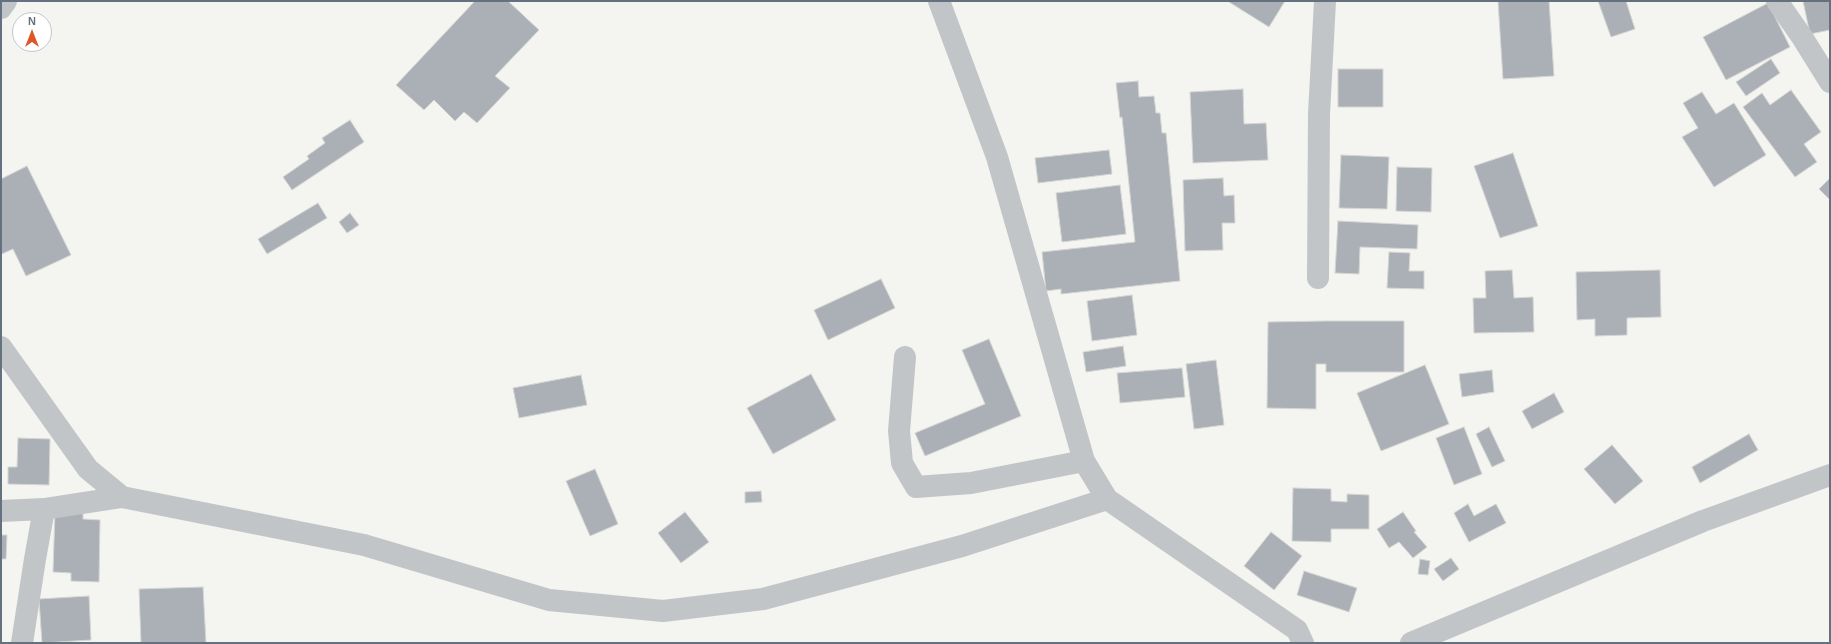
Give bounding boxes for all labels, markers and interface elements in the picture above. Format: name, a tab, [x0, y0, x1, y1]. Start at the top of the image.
north arrow	[12, 12, 52, 52]
text: N	[28, 15, 36, 27]

